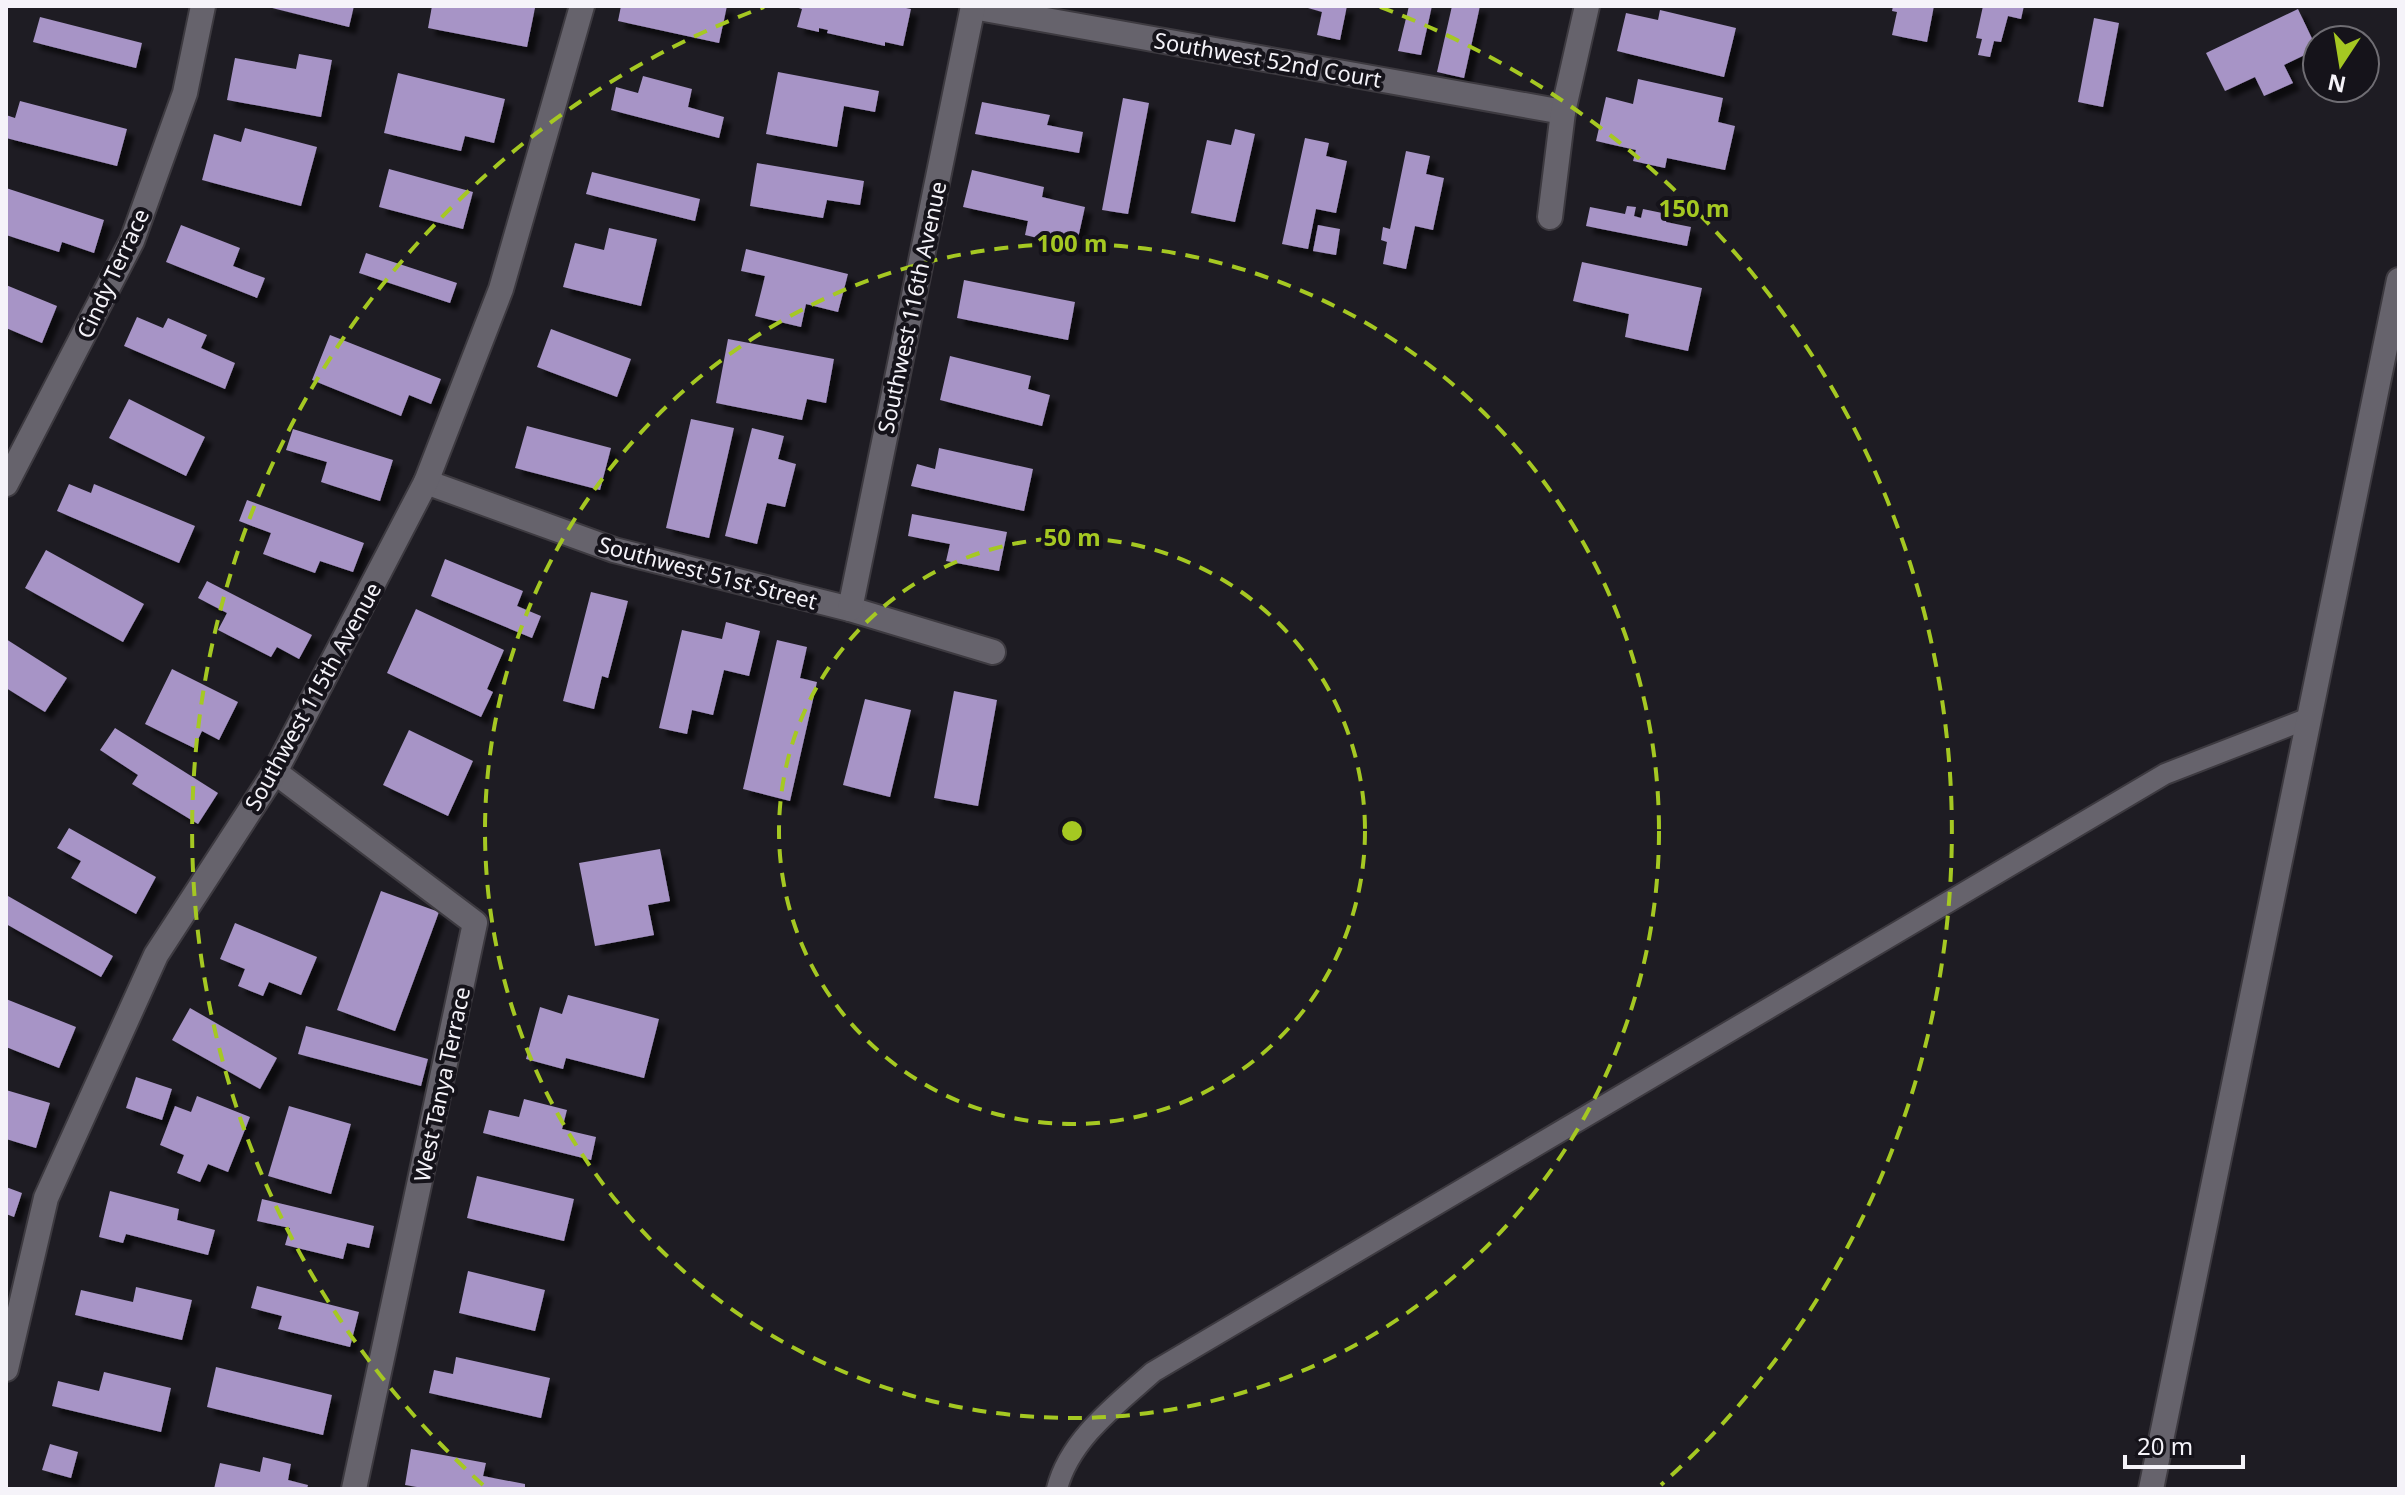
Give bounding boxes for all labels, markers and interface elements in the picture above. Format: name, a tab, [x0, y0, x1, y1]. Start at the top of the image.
street label: Southwest 52nd Court	[1152, 24, 1384, 94]
north arrow	[2301, 24, 2381, 104]
text: N	[2325, 68, 2349, 101]
street label: Southwest 116th Avenue	[870, 178, 952, 436]
text: 150 m	[1659, 191, 1729, 224]
street label: Cindy Terrace	[69, 203, 155, 343]
text: 100 m	[1037, 226, 1107, 259]
text: 50 m	[1043, 520, 1101, 553]
street label: Southwest 51st Street	[595, 528, 821, 616]
street label: Southwest 115th Avenue	[237, 576, 387, 816]
centre of rings	[1058, 817, 1086, 845]
street label: West Tanya Terrace	[406, 984, 476, 1184]
scale bar	[2125, 1419, 2243, 1469]
text: 20 m	[2137, 1429, 2193, 1462]

